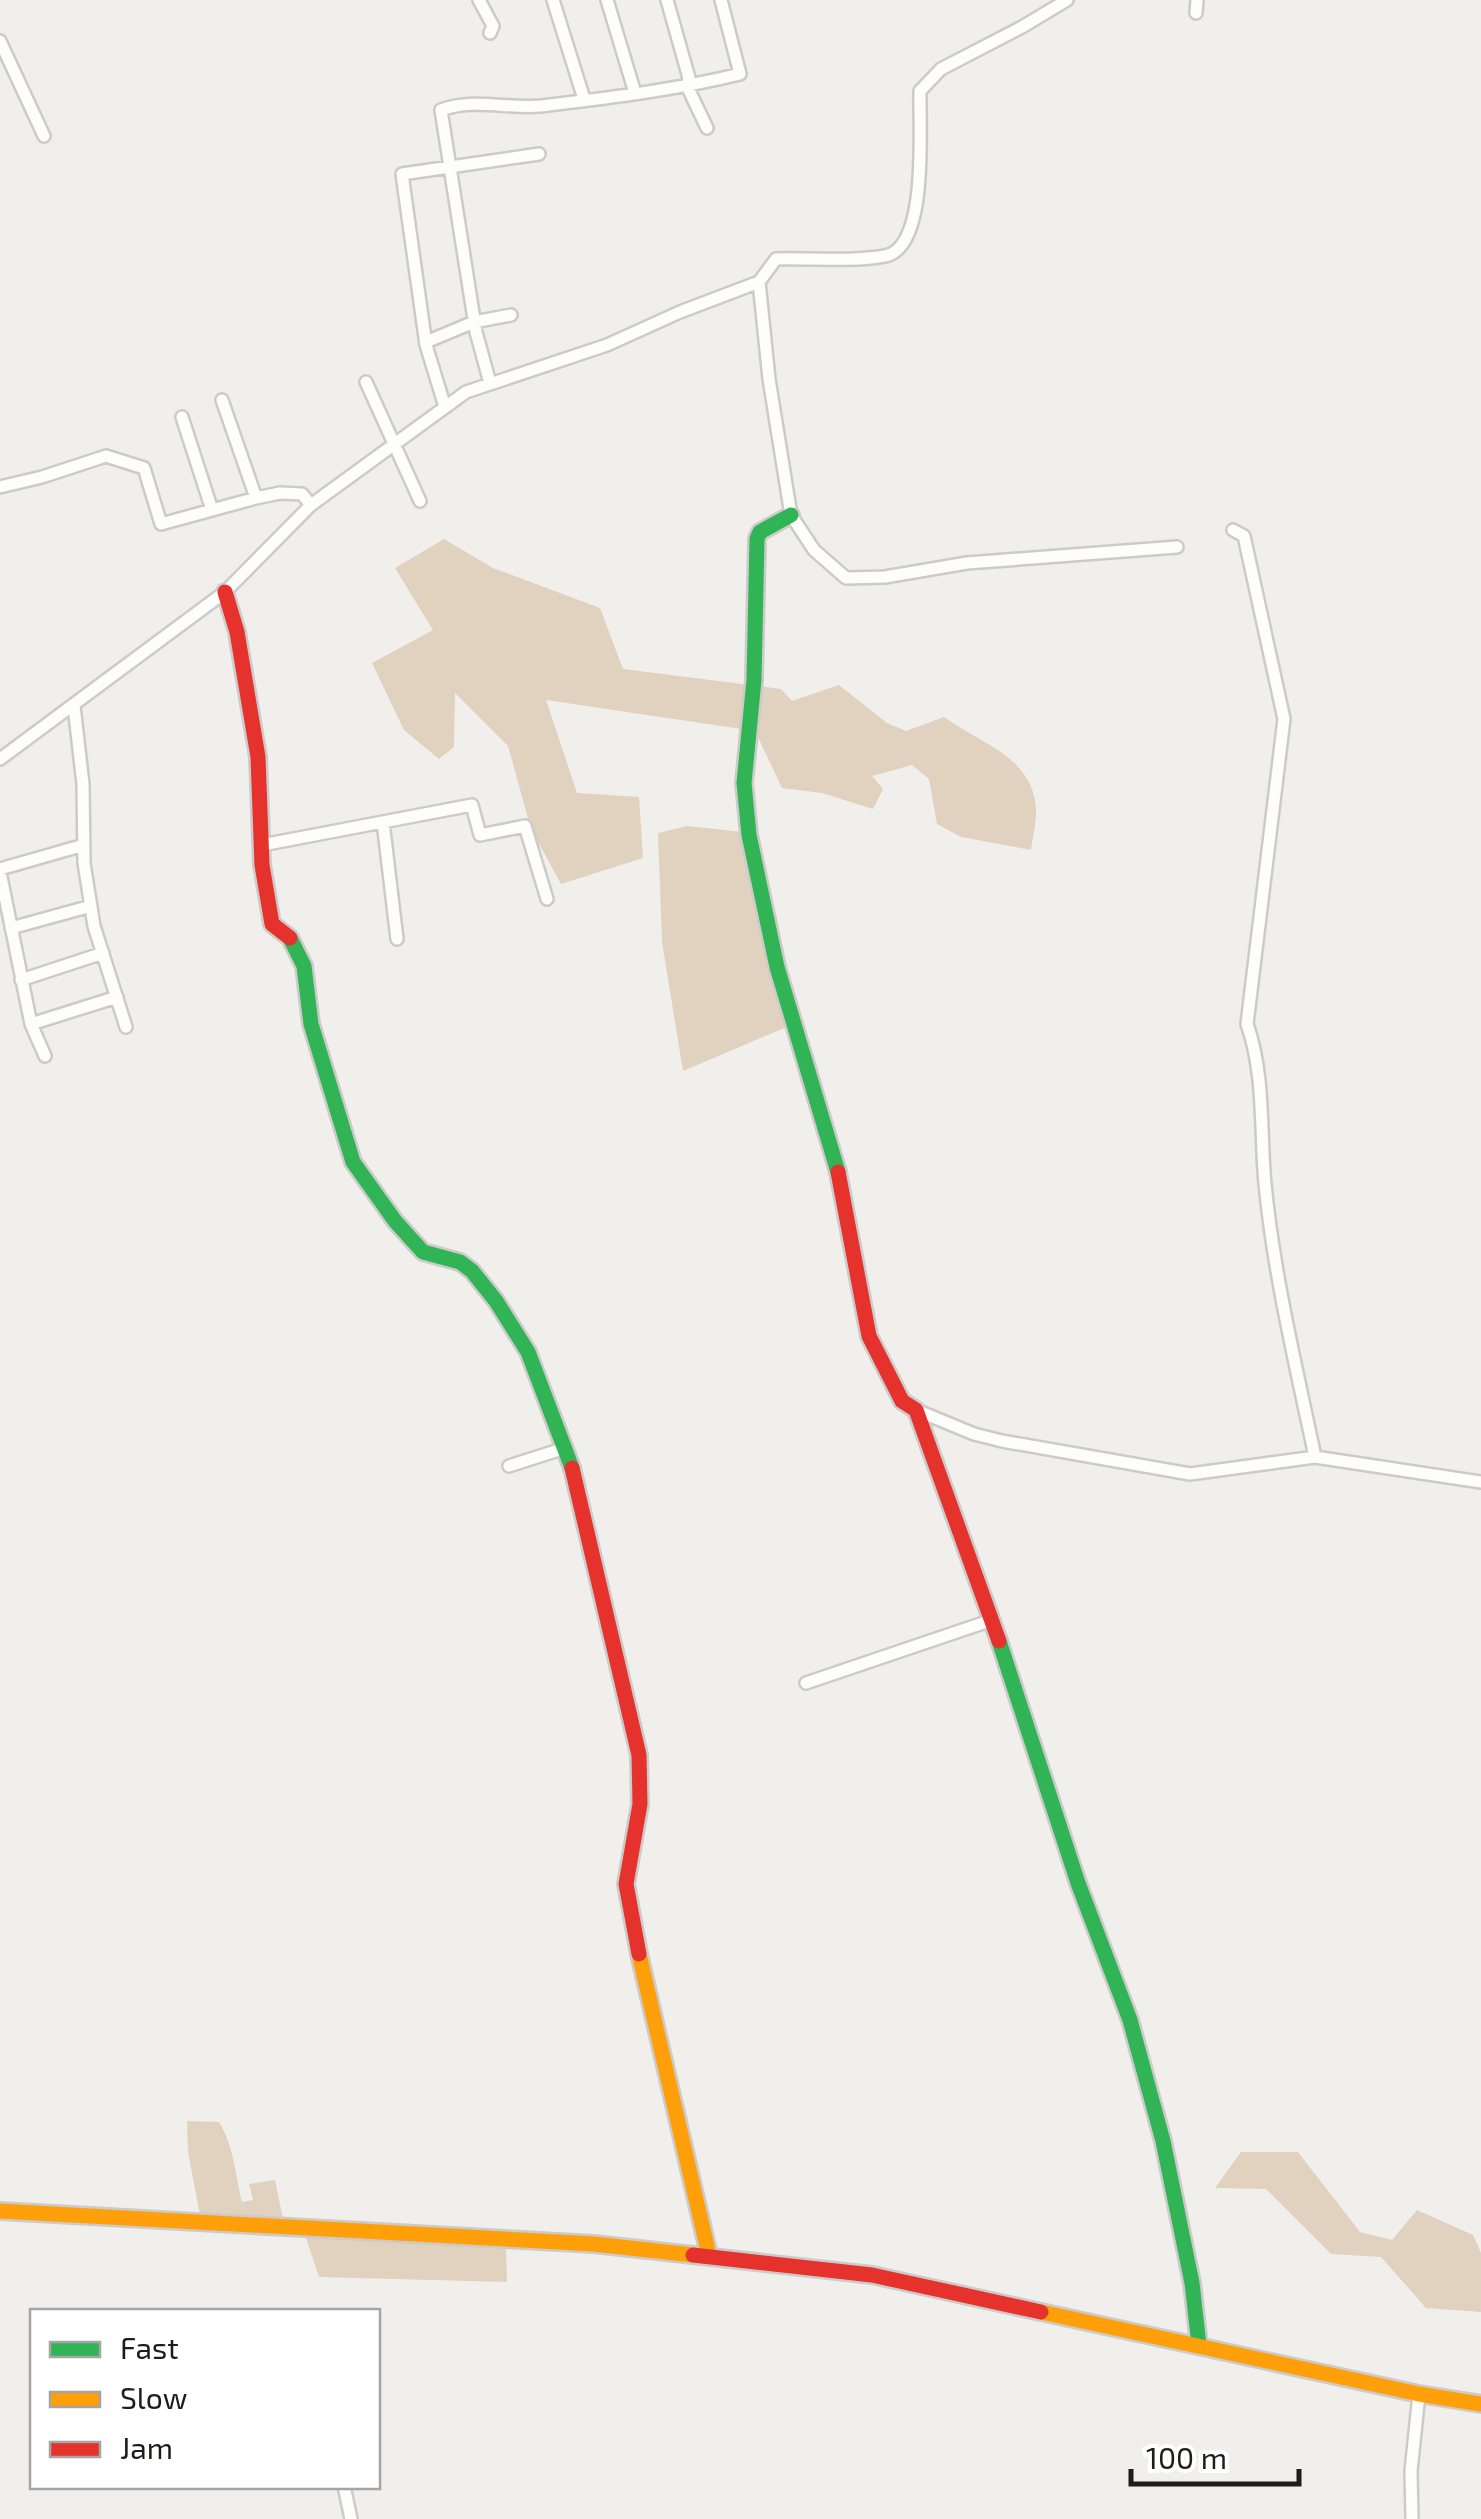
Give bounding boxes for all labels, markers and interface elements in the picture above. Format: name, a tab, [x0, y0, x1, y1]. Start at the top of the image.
legend	[30, 2309, 380, 2489]
text: Fast	[120, 2329, 179, 2365]
text: Slow	[120, 2379, 187, 2415]
scale bar	[1131, 2424, 1298, 2486]
text: Jam	[120, 2429, 173, 2465]
text: 100 m	[1146, 2439, 1227, 2475]

